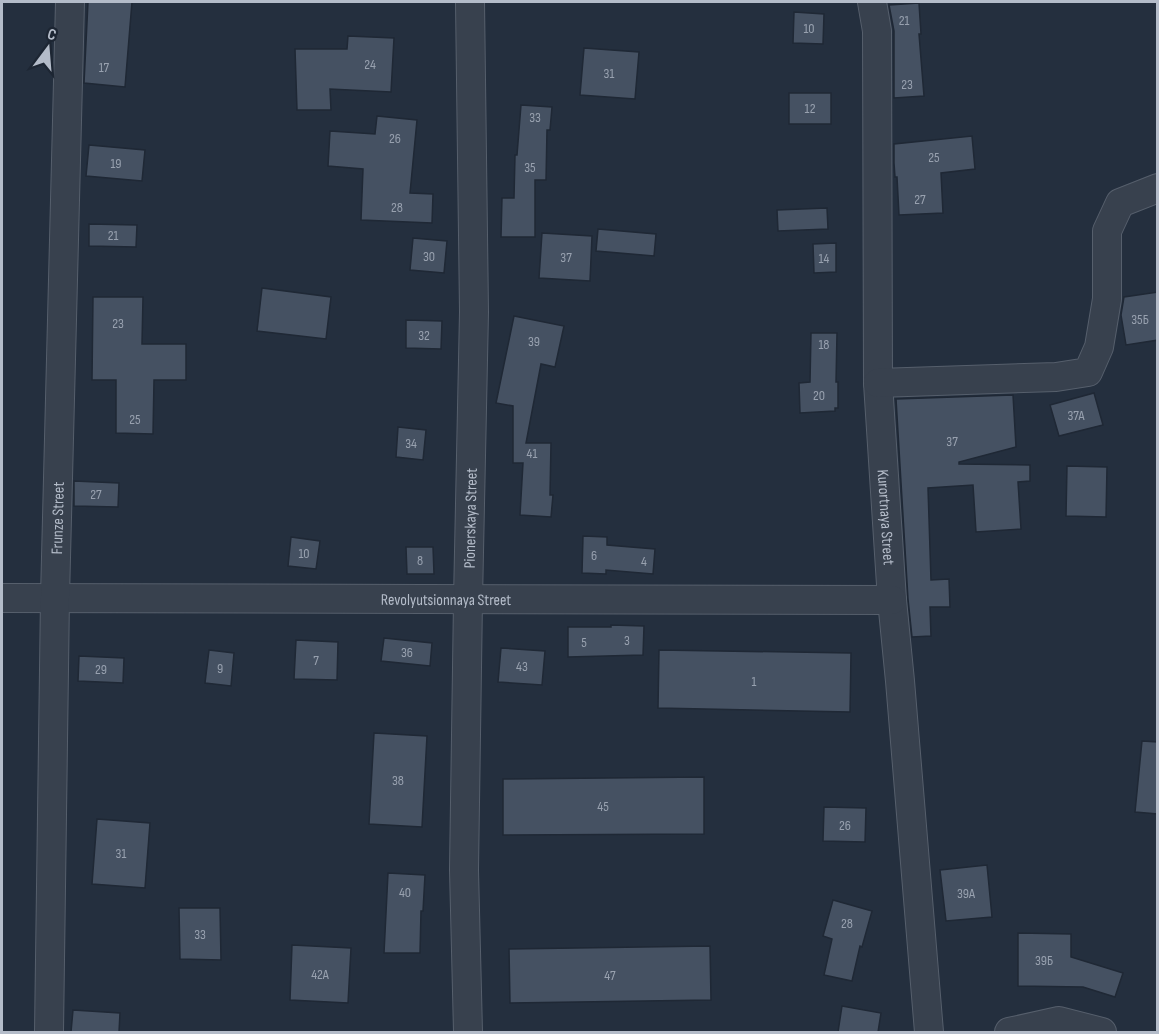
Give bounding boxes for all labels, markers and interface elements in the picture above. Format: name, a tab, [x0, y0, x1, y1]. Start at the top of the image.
house number: 21	[899, 12, 909, 29]
north arrow	[18, 18, 78, 78]
house number: 10	[803, 20, 815, 37]
text: С	[45, 25, 58, 45]
house number: 24	[364, 56, 376, 73]
house number: 17	[99, 59, 110, 76]
house number: 31	[604, 65, 614, 82]
house number: 23	[901, 76, 913, 93]
house number: 12	[805, 100, 816, 117]
house number: 33	[529, 109, 541, 126]
house number: 26	[389, 130, 401, 147]
house number: 25	[928, 149, 940, 166]
house number: 19	[110, 155, 122, 172]
house number: 35	[524, 159, 536, 176]
house number: 27	[914, 191, 926, 208]
house number: 28	[391, 199, 403, 216]
house number: 21	[108, 227, 118, 244]
house number: 30	[423, 248, 435, 265]
house number: 37	[560, 249, 572, 266]
house number: 14	[819, 250, 830, 267]
house number: 35Б	[1131, 311, 1149, 328]
house number: 23	[112, 315, 124, 332]
house number: 32	[418, 327, 430, 344]
house number: 39	[528, 333, 540, 350]
house number: 18	[818, 336, 830, 353]
house number: 20	[813, 387, 825, 404]
house number: 37А	[1067, 407, 1086, 424]
house number: 25	[129, 411, 141, 428]
house number: 37	[946, 433, 958, 450]
house number: 34	[405, 435, 417, 452]
house number: 41	[527, 445, 537, 462]
street label: Pionerskaya Street	[461, 468, 482, 569]
street label: Kurortnaya Street	[873, 469, 898, 566]
street label: Frunze Street	[48, 481, 69, 555]
house number: 27	[90, 486, 102, 503]
house number: 10	[298, 545, 310, 562]
house number: 6	[591, 547, 597, 564]
house number: 8	[417, 552, 423, 569]
house number: 4	[641, 553, 647, 570]
street label: Revolyutsionnaya Street	[381, 591, 511, 610]
house number: 3	[624, 632, 630, 649]
house number: 5	[581, 634, 587, 651]
house number: 36	[401, 644, 413, 661]
house number: 7	[313, 652, 319, 669]
house number: 43	[516, 658, 528, 675]
house number: 9	[217, 660, 223, 677]
house number: 29	[95, 661, 107, 678]
house number: 1	[752, 673, 757, 690]
house number: 38	[392, 772, 404, 789]
house number: 45	[597, 798, 609, 815]
house number: 26	[839, 817, 851, 834]
house number: 31	[116, 845, 126, 862]
house number: 40	[399, 884, 411, 901]
house number: 39А	[957, 885, 976, 902]
house number: 28	[841, 915, 853, 932]
house number: 33	[194, 926, 206, 943]
house number: 39Б	[1035, 952, 1053, 969]
house number: 42А	[311, 966, 330, 983]
house number: 47	[604, 967, 616, 984]

